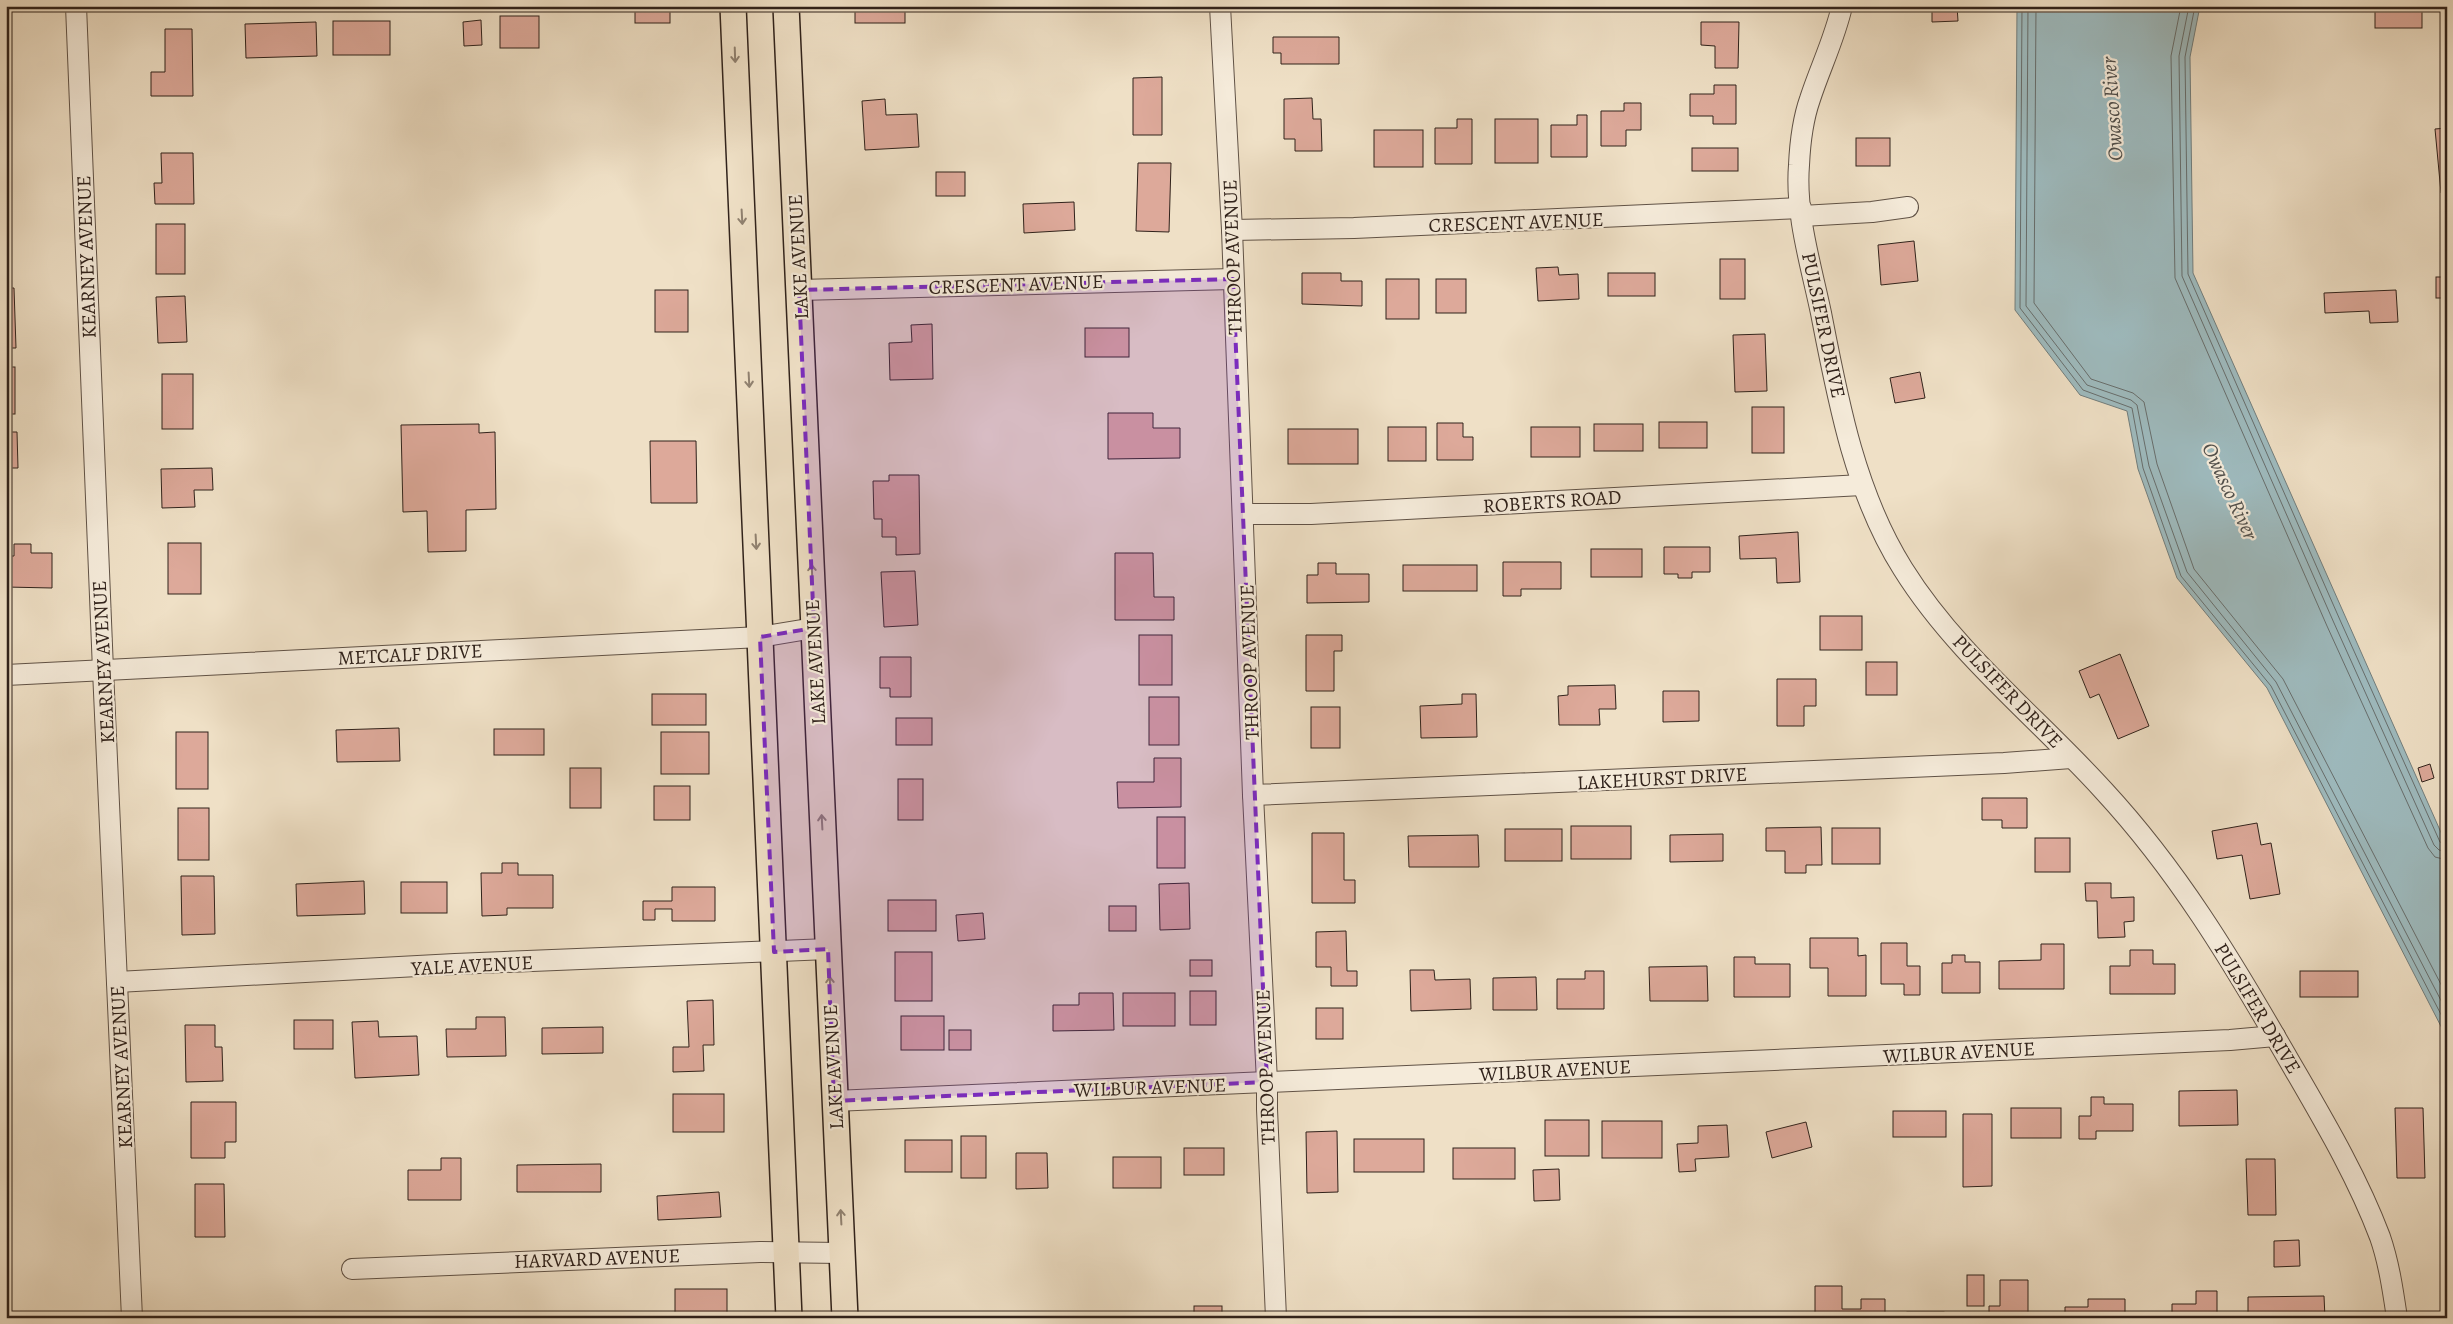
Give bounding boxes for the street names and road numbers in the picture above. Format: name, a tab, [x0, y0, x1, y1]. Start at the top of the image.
street label: KEARNEY AVENUE	[70, 175, 103, 339]
street label: THROOP AVENUE	[1216, 179, 1249, 335]
street label: LAKE AVENUE	[782, 194, 815, 320]
street label: CRESCENT AVENUE	[1428, 206, 1604, 239]
street label: PULSIFER DRIVE	[1795, 250, 1852, 400]
street label: CRESCENT AVENUE	[928, 268, 1104, 301]
street label: ROBERTS ROAD	[1482, 483, 1622, 520]
street label: KEARNEY AVENUE	[86, 580, 121, 744]
street label: THROOP AVENUE	[1233, 584, 1266, 740]
street label: LAKE AVENUE	[799, 599, 832, 725]
street label: PULSIFER DRIVE	[1946, 629, 2069, 754]
street label: METCALF DRIVE	[337, 637, 483, 672]
street label: LAKEHURST DRIVE	[1576, 761, 1748, 796]
street label: PULSIFER DRIVE	[2208, 938, 2307, 1079]
street label: YALE AVENUE	[409, 949, 534, 982]
street label: KEARNEY AVENUE	[104, 985, 139, 1149]
street label: THROOP AVENUE	[1249, 989, 1282, 1145]
street label: LAKE AVENUE	[817, 1004, 850, 1130]
street label: WILBUR AVENUE	[1881, 1035, 2036, 1070]
street label: WILBUR AVENUE	[1477, 1053, 1632, 1088]
street label: WILBUR AVENUE	[1073, 1071, 1226, 1104]
street label: HARVARD AVENUE	[514, 1242, 681, 1275]

